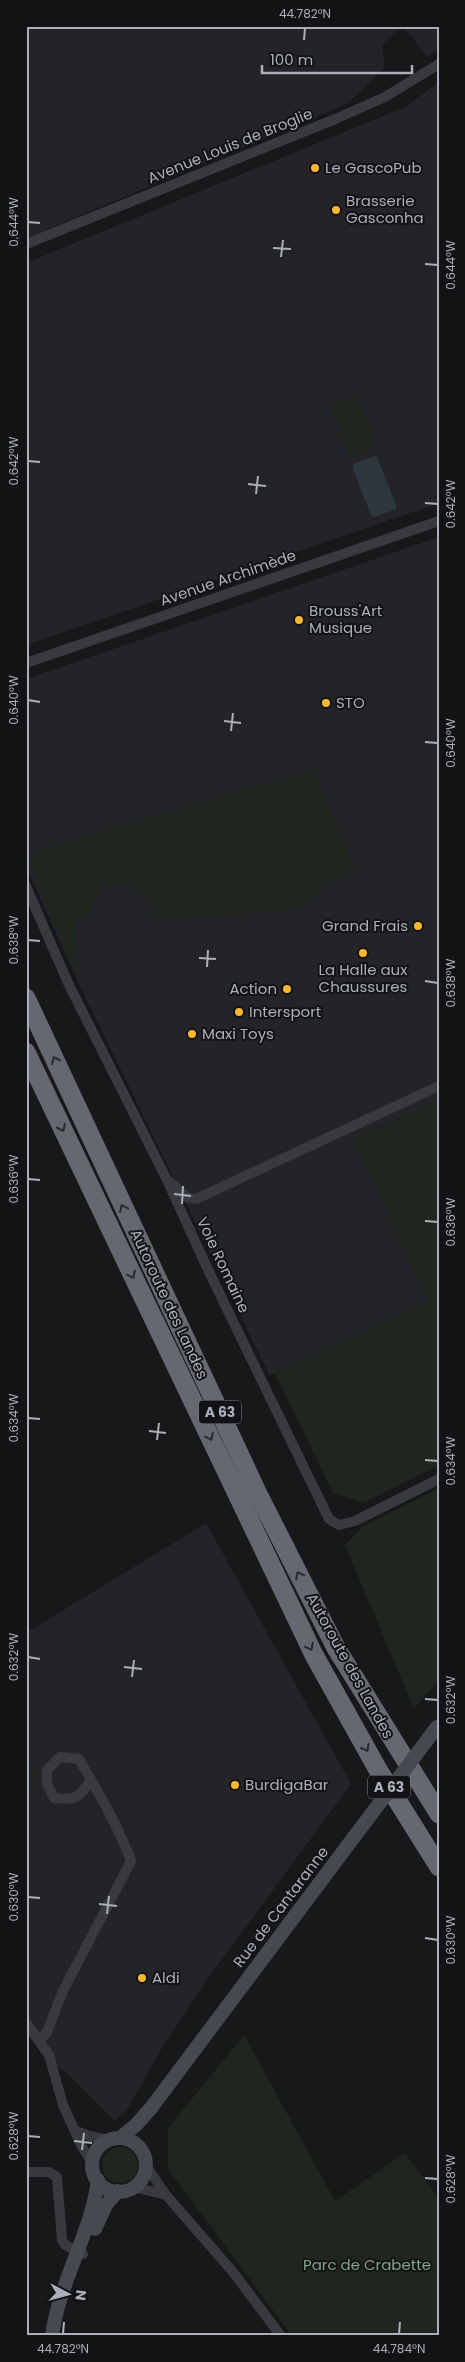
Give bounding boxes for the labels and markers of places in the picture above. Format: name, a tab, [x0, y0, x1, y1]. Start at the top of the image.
place label: Le GascoPub	[325, 157, 422, 178]
marker: Le GascoPub	[309, 162, 321, 174]
place label: Brasserie Gasconha	[346, 190, 424, 228]
marker: Brasserie Gasconha	[330, 204, 342, 216]
place label: Brouss'Art Musique	[309, 600, 382, 638]
marker: Brouss'Art Musique	[293, 614, 305, 626]
place label: STO	[336, 692, 365, 713]
marker: STO	[320, 697, 332, 709]
place label: Grand Frais	[322, 915, 408, 936]
marker: Grand Frais	[412, 920, 424, 932]
marker: La Halle aux Chaussures	[357, 947, 369, 959]
place label: La Halle aux Chaussures	[319, 959, 408, 997]
place label: Action	[229, 978, 277, 999]
marker: Action	[281, 983, 293, 995]
place label: Intersport	[249, 1001, 321, 1022]
marker: Intersport	[233, 1006, 245, 1018]
place label: Maxi Toys	[202, 1023, 274, 1044]
marker: Maxi Toys	[186, 1028, 198, 1040]
place label: BurdigaBar	[245, 1774, 329, 1795]
marker: BurdigaBar	[229, 1779, 241, 1791]
place label: Aldi	[152, 1967, 180, 1988]
marker: Aldi	[136, 1972, 148, 1984]

